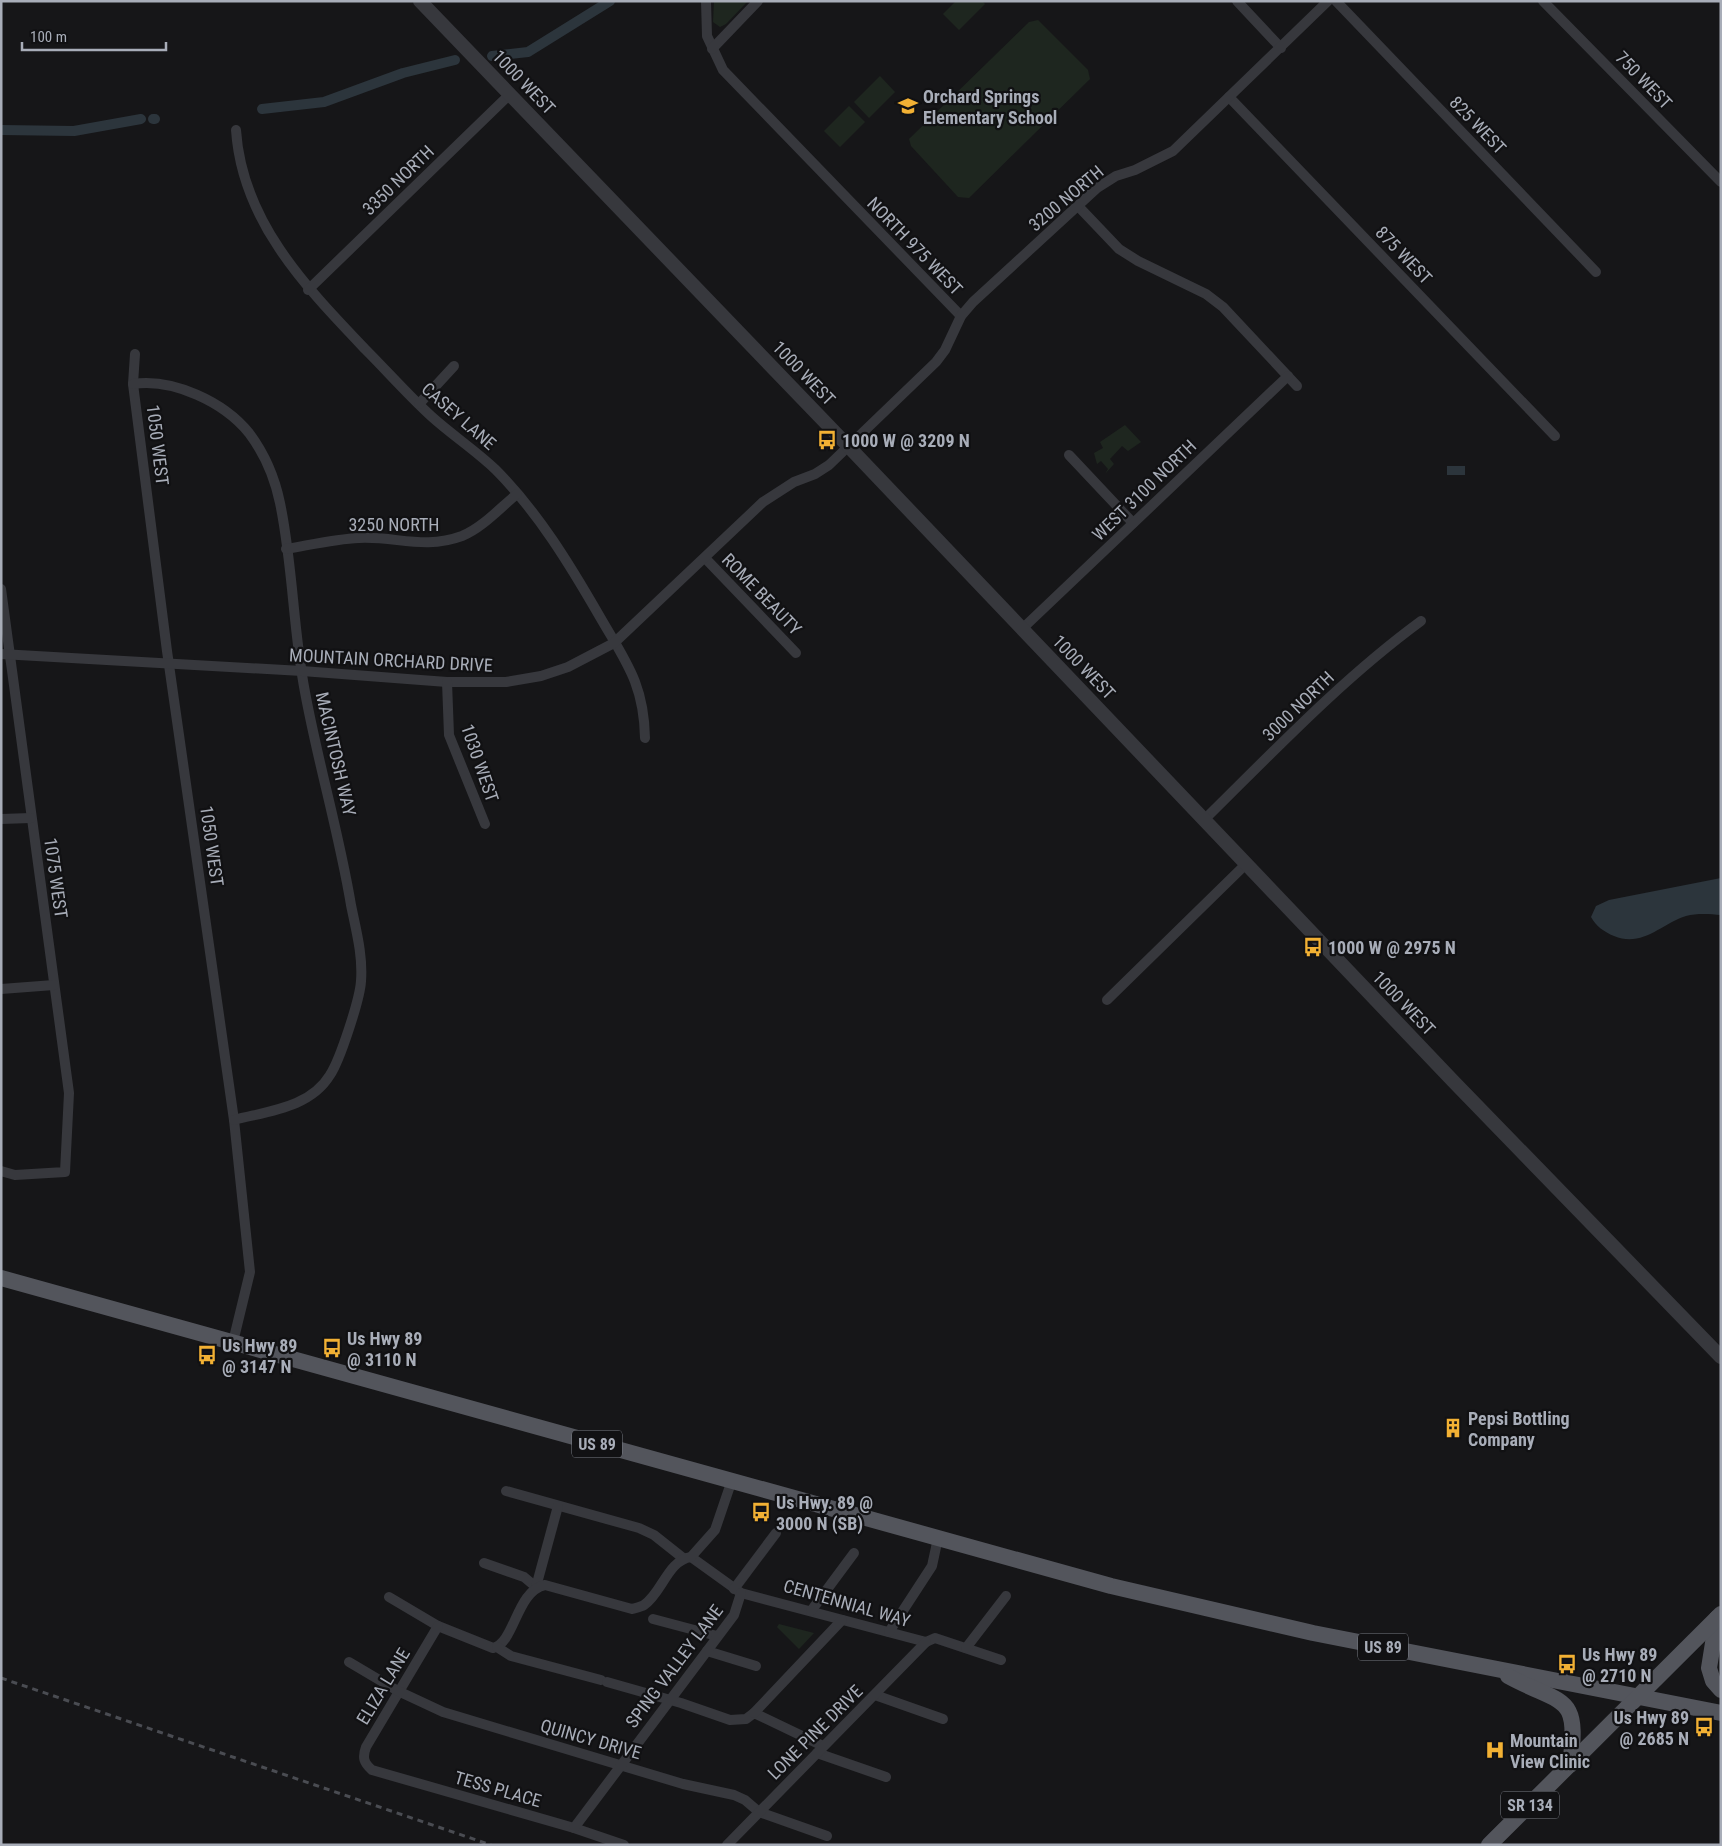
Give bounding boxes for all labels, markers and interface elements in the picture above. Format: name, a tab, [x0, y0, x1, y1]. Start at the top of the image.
scale bar	[22, 20, 166, 52]
text: 100 m	[30, 28, 67, 46]
street label: 1000 WEST	[488, 46, 560, 118]
street label: 750 WEST	[1611, 47, 1677, 113]
place label: Orchard Springs Elementary School	[923, 86, 1057, 128]
street label: 825 WEST	[1445, 92, 1511, 158]
school or university icon: Orchard Springs Elementary School	[897, 95, 919, 117]
street label: 3350 NORTH	[358, 141, 438, 219]
street label: 3200 NORTH	[1024, 161, 1108, 235]
street label: NORTH 975 WEST	[863, 193, 967, 299]
street label: 875 WEST	[1371, 222, 1437, 288]
street label: 1000 WEST	[768, 337, 840, 409]
street label: CASEY LANE	[418, 378, 501, 454]
street label: 1050 WEST	[143, 403, 173, 487]
bus stop icon: 1000 W @ 3209 N	[816, 429, 838, 451]
place label: 1000 W @ 3209 N	[842, 430, 970, 451]
street label: WEST 3100 NORTH	[1088, 435, 1200, 545]
street label: 3250 NORTH	[348, 514, 440, 535]
street label: ROME BEAUTY	[718, 549, 806, 639]
street label: 1000 WEST	[1048, 631, 1120, 703]
street label: MOUNTAIN ORCHARD DRIVE	[289, 644, 493, 676]
street label: 3000 NORTH	[1258, 667, 1338, 745]
street label: MACINTOSH WAY	[312, 690, 361, 819]
street label: 1030 WEST	[457, 721, 503, 805]
street label: 1050 WEST	[196, 804, 228, 888]
street label: 1075 WEST	[40, 836, 72, 920]
bus stop icon: 1000 W @ 2975 N	[1302, 936, 1324, 958]
place label: 1000 W @ 2975 N	[1328, 937, 1456, 958]
street label: 1000 WEST	[1368, 967, 1440, 1039]
place label: Us Hwy 89 @ 3110 N	[347, 1328, 422, 1370]
place label: Us Hwy 89 @ 3147 N	[222, 1335, 297, 1377]
bus stop icon: Us Hwy 89 @ 3110 N	[321, 1337, 343, 1359]
bus stop icon: Us Hwy 89 @ 3147 N	[196, 1344, 218, 1366]
place label: Pepsi Bottling Company	[1468, 1408, 1570, 1450]
building icon: Pepsi Bottling Company	[1442, 1417, 1464, 1439]
road number: US 89	[572, 1430, 622, 1458]
place label: Us Hwy. 89 @ 3000 N (SB)	[776, 1492, 873, 1535]
bus stop icon: Us Hwy. 89 @ 3000 N (SB)	[750, 1501, 772, 1523]
street label: CENTENNIAL WAY	[781, 1575, 913, 1631]
street label: SPING VALLEY LANE	[621, 1600, 727, 1732]
road number: US 89	[1358, 1634, 1408, 1660]
street label: ELIZA LANE	[352, 1644, 414, 1728]
place label: Us Hwy 89 @ 2710 N	[1582, 1644, 1657, 1686]
bus stop icon: Us Hwy 89 @ 2710 N	[1556, 1653, 1578, 1675]
street label: LONE PINE DRIVE	[763, 1680, 867, 1784]
place label: Us Hwy 89 @ 2685 N	[1614, 1707, 1689, 1749]
street label: QUINCY DRIVE	[538, 1715, 644, 1763]
bus stop icon: Us Hwy 89 @ 2685 N	[1693, 1716, 1715, 1738]
place label: Mountain View Clinic	[1510, 1730, 1590, 1772]
hospital icon: Mountain View Clinic	[1484, 1739, 1506, 1761]
street label: TESS PLACE	[452, 1767, 544, 1811]
road number: SR 134	[1501, 1792, 1559, 1818]

